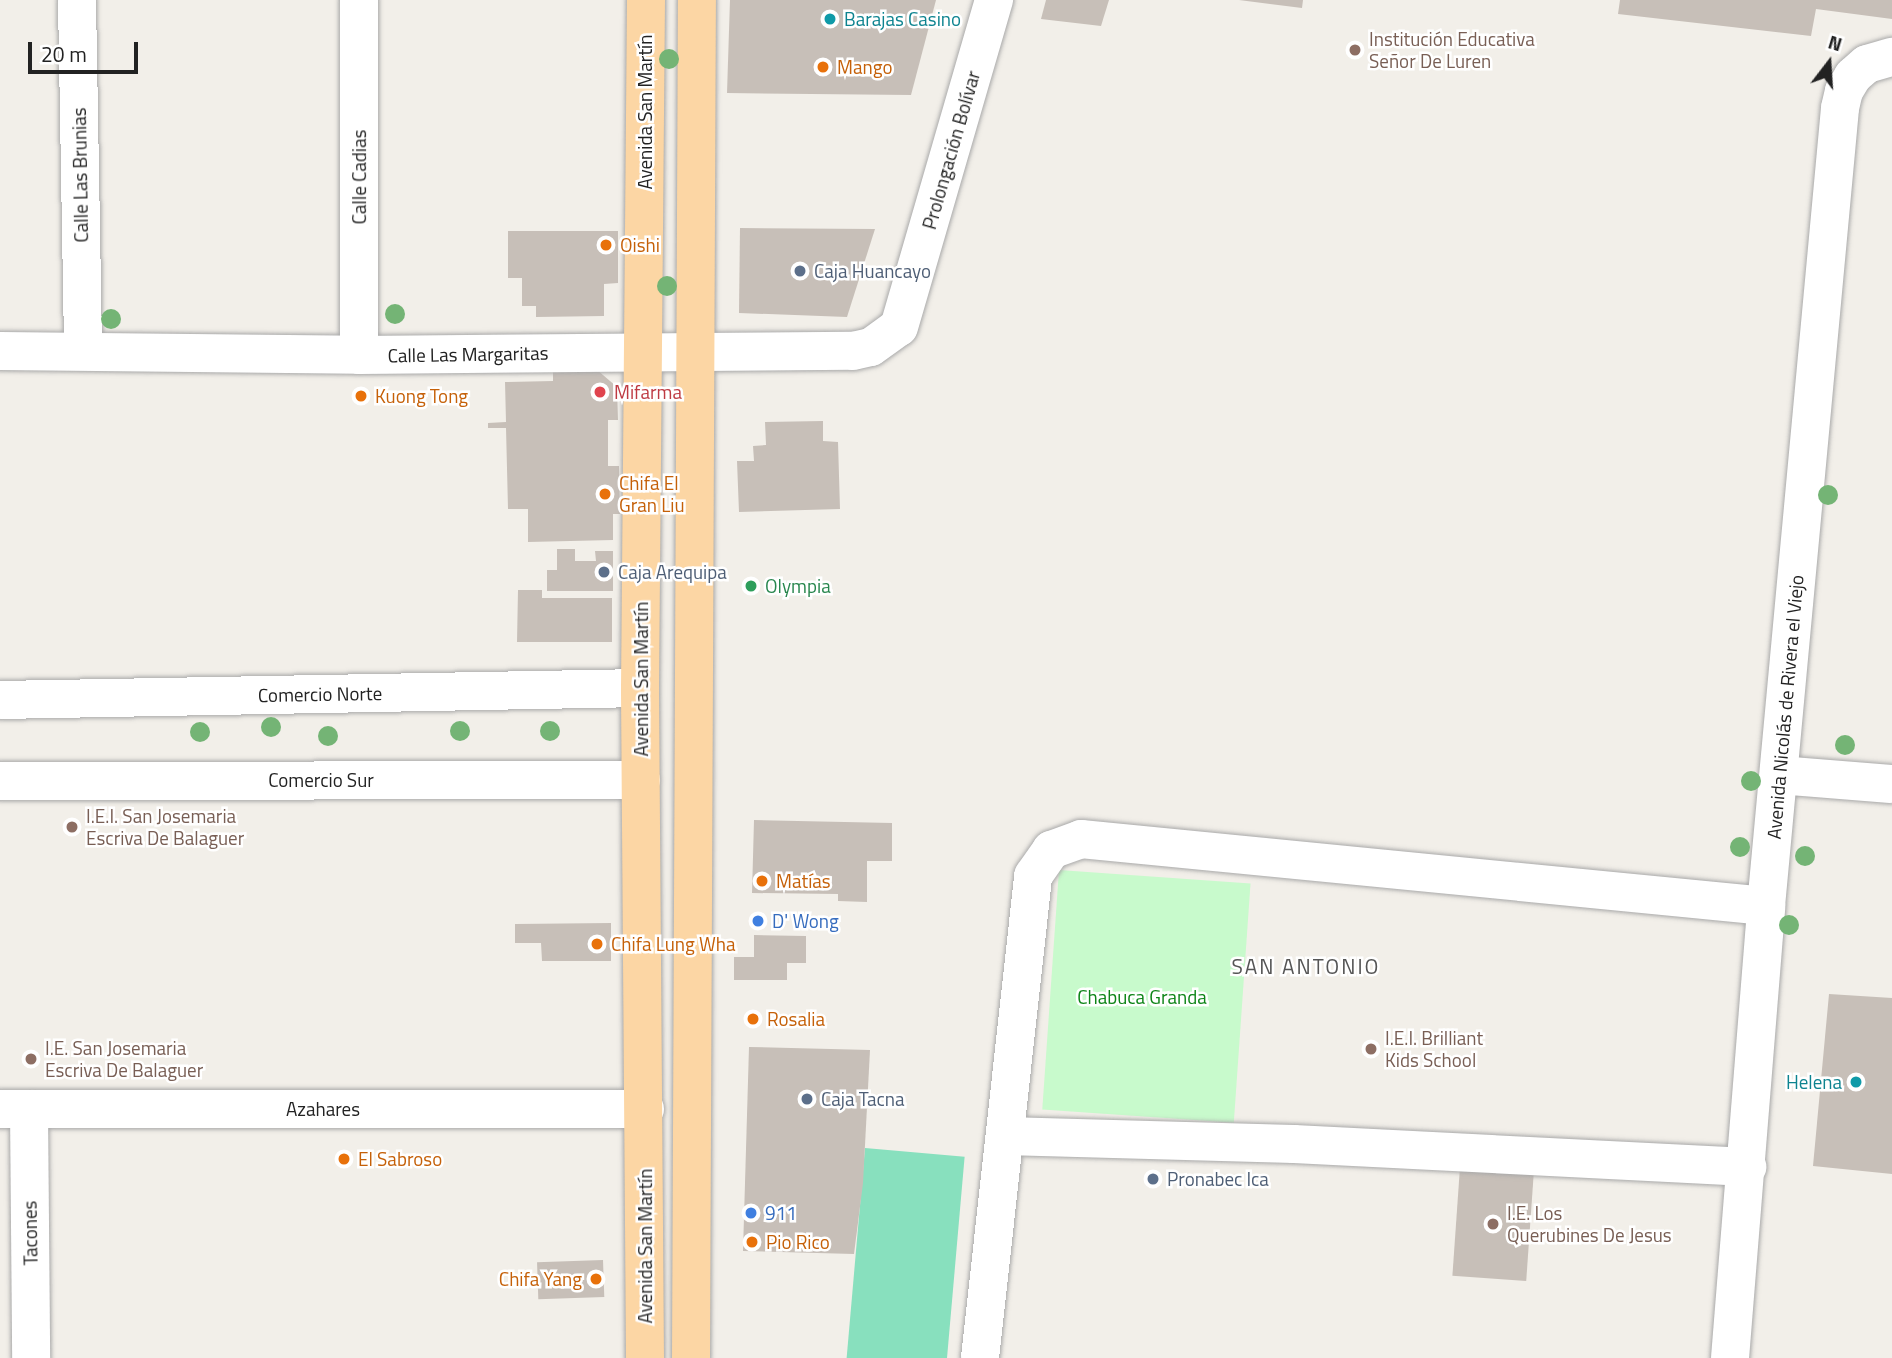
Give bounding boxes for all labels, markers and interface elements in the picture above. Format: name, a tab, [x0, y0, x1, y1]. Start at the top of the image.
place label: Barajas Casino	[844, 8, 961, 30]
marker: Barajas Casino	[822, 11, 838, 27]
text: N	[1825, 27, 1846, 58]
scale bar	[32, 28, 142, 72]
place label: Institución Educativa Señor De Luren	[1369, 28, 1535, 72]
north arrow	[1794, 28, 1864, 98]
street label: Avenida San Martín	[634, 35, 656, 189]
text: 20 m	[41, 38, 87, 70]
marker: Institución Educativa Señor De Luren	[1347, 42, 1363, 58]
place label: Mango	[837, 56, 892, 78]
marker: Mango	[815, 59, 831, 75]
street label: Prolongación Bolívar	[917, 68, 985, 232]
street label: Calle Las Brunias	[67, 107, 93, 243]
street label: Calle Cadias	[348, 130, 370, 224]
place label: Oishi	[620, 234, 660, 256]
marker: Oishi	[598, 237, 614, 253]
place label: Caja Huancayo	[814, 260, 931, 282]
marker: Caja Huancayo	[792, 263, 808, 279]
street label: Calle Las Margaritas	[387, 341, 549, 367]
place label: Mifarma	[614, 381, 682, 403]
marker: Mifarma	[592, 384, 608, 400]
place label: Kuong Tong	[375, 385, 468, 407]
marker: Kuong Tong	[353, 388, 369, 404]
place label: Chifa El Gran Liu	[619, 472, 685, 516]
marker: Chifa El Gran Liu	[597, 486, 613, 502]
place label: Caja Arequipa	[618, 561, 727, 583]
marker: Caja Arequipa	[596, 564, 612, 580]
street label: Avenida Nicolás de Rivera el Viejo	[1762, 574, 1808, 840]
place label: Olympia	[765, 575, 831, 597]
marker: Olympia	[743, 578, 759, 594]
street label: Avenida San Martín	[630, 602, 652, 756]
street label: Comercio Norte	[258, 682, 382, 706]
street label: Comercio Sur	[268, 769, 374, 791]
place label: I.E.I. San Josemaria Escriva De Balaguer	[86, 805, 244, 849]
marker: I.E.I. San Josemaria Escriva De Balaguer	[64, 819, 80, 835]
place label: Matías	[776, 870, 831, 892]
marker: Matías	[754, 873, 770, 889]
place label: D' Wong	[772, 910, 839, 932]
marker: D' Wong	[750, 913, 766, 929]
place label: Chifa Lung Wha	[611, 933, 735, 955]
marker: Chifa Lung Wha	[589, 936, 605, 952]
district label: SAN ANTONIO	[1233, 953, 1379, 979]
park label: Chabuca Granda	[1077, 986, 1207, 1008]
place label: Rosalia	[767, 1008, 825, 1030]
marker: Rosalia	[745, 1011, 761, 1027]
place label: I.E.I. Brilliant Kids School	[1385, 1027, 1483, 1071]
place label: I.E. San Josemaria Escriva De Balaguer	[45, 1037, 203, 1081]
marker: I.E.I. Brilliant Kids School	[1363, 1041, 1379, 1057]
marker: I.E. San Josemaria Escriva De Balaguer	[23, 1051, 39, 1067]
place label: Helena	[1786, 1071, 1842, 1093]
marker: Helena	[1848, 1074, 1864, 1090]
place label: Caja Tacna	[821, 1088, 905, 1110]
marker: Caja Tacna	[799, 1091, 815, 1107]
street label: Azahares	[286, 1098, 360, 1120]
place label: El Sabroso	[358, 1148, 442, 1170]
marker: El Sabroso	[336, 1151, 352, 1167]
place label: Pronabec Ica	[1167, 1168, 1269, 1190]
street label: Avenida San Martín	[634, 1169, 656, 1323]
marker: Pronabec Ica	[1145, 1171, 1161, 1187]
street label: Tacones	[18, 1200, 42, 1266]
place label: 911	[765, 1202, 797, 1224]
place label: I.E. Los Querubines De Jesus	[1507, 1202, 1672, 1246]
marker: 911	[743, 1205, 759, 1221]
marker: I.E. Los Querubines De Jesus	[1485, 1216, 1501, 1232]
place label: Pio Rico	[766, 1231, 830, 1253]
marker: Pio Rico	[744, 1234, 760, 1250]
place label: Chifa Yang	[499, 1268, 582, 1290]
marker: Chifa Yang	[588, 1271, 604, 1287]

